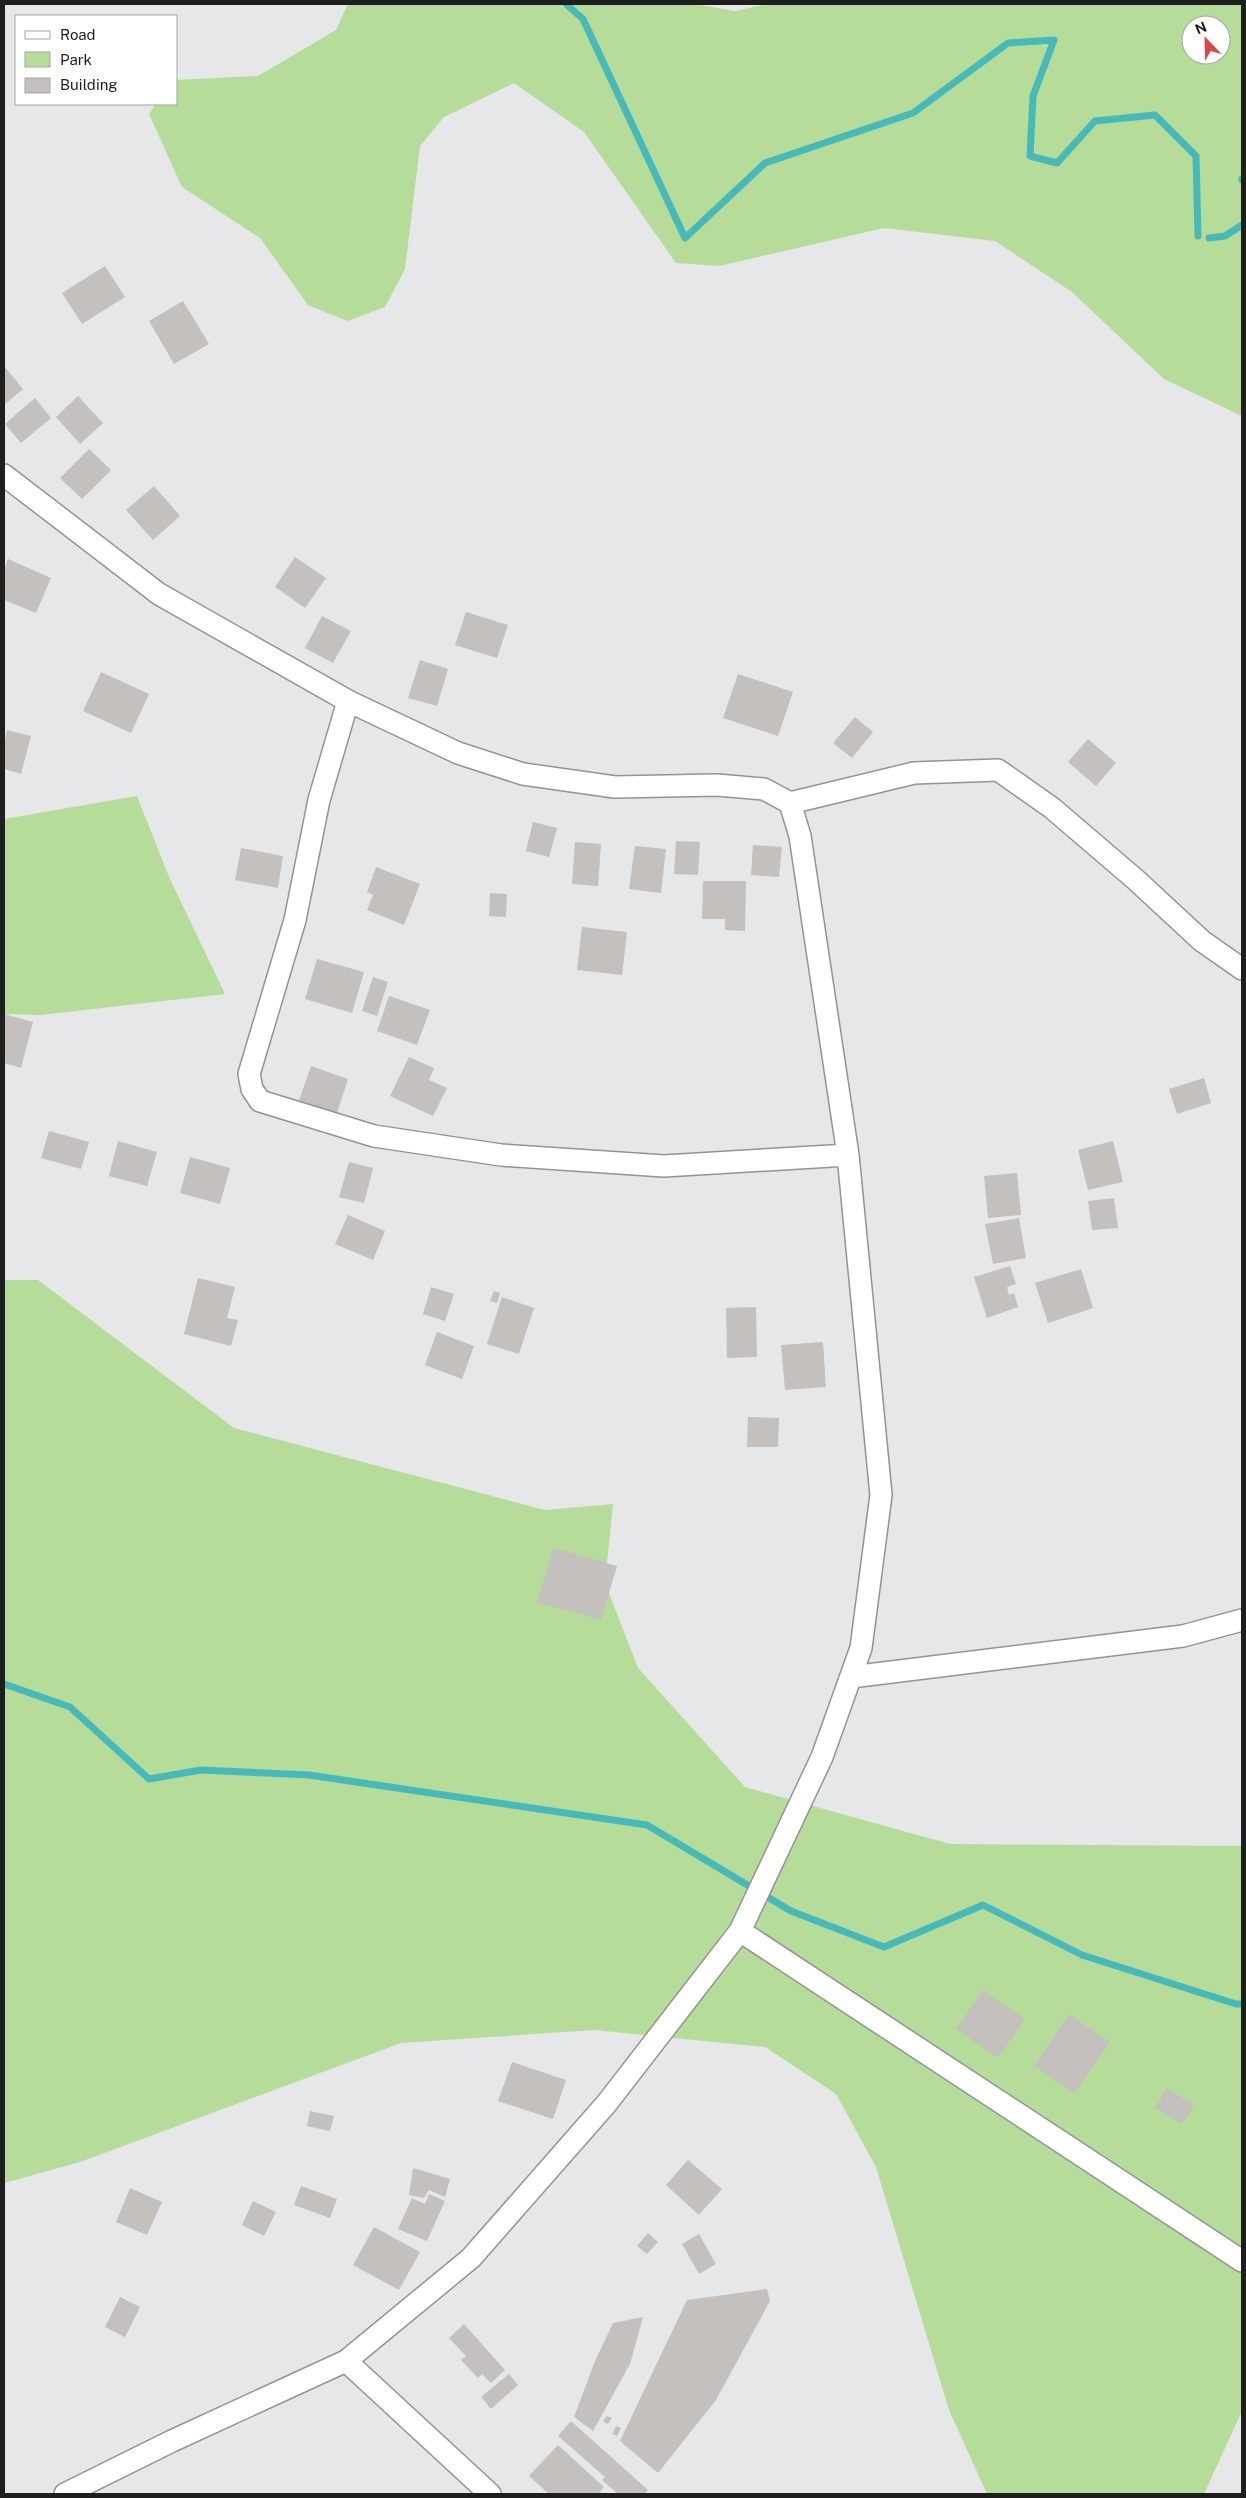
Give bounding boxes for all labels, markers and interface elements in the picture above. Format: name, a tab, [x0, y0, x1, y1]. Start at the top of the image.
legend	[15, 15, 178, 105]
north arrow	[1181, 15, 1231, 65]
text: N	[1193, 19, 1209, 38]
text: Road	[60, 26, 96, 43]
text: Park	[60, 51, 92, 68]
text: Building	[60, 76, 118, 93]

